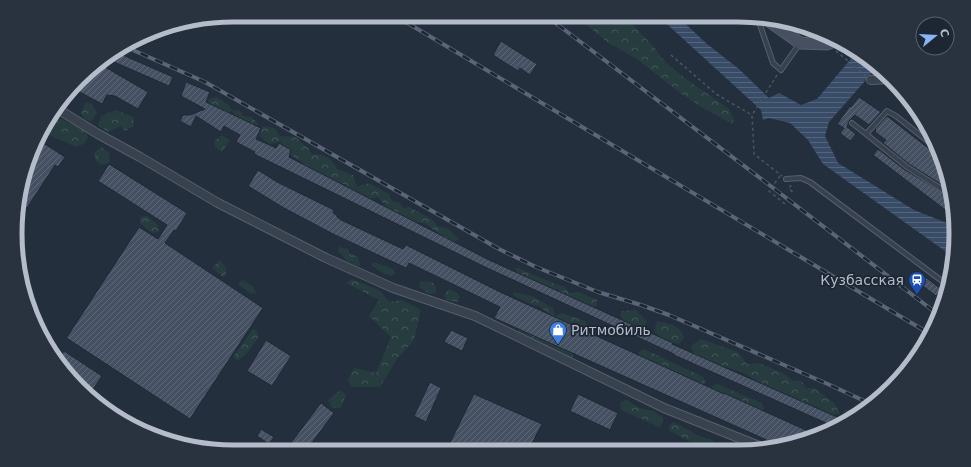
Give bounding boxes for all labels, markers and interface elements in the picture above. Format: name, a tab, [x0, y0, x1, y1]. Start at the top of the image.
north arrow	[915, 16, 955, 56]
text: С	[937, 27, 951, 39]
station icon: Кузбасская	[907, 270, 927, 295]
place label: Кузбасская	[820, 272, 904, 288]
shop icon: Ритмобиль	[548, 320, 568, 345]
place label: Ритмобиль	[571, 322, 651, 338]

